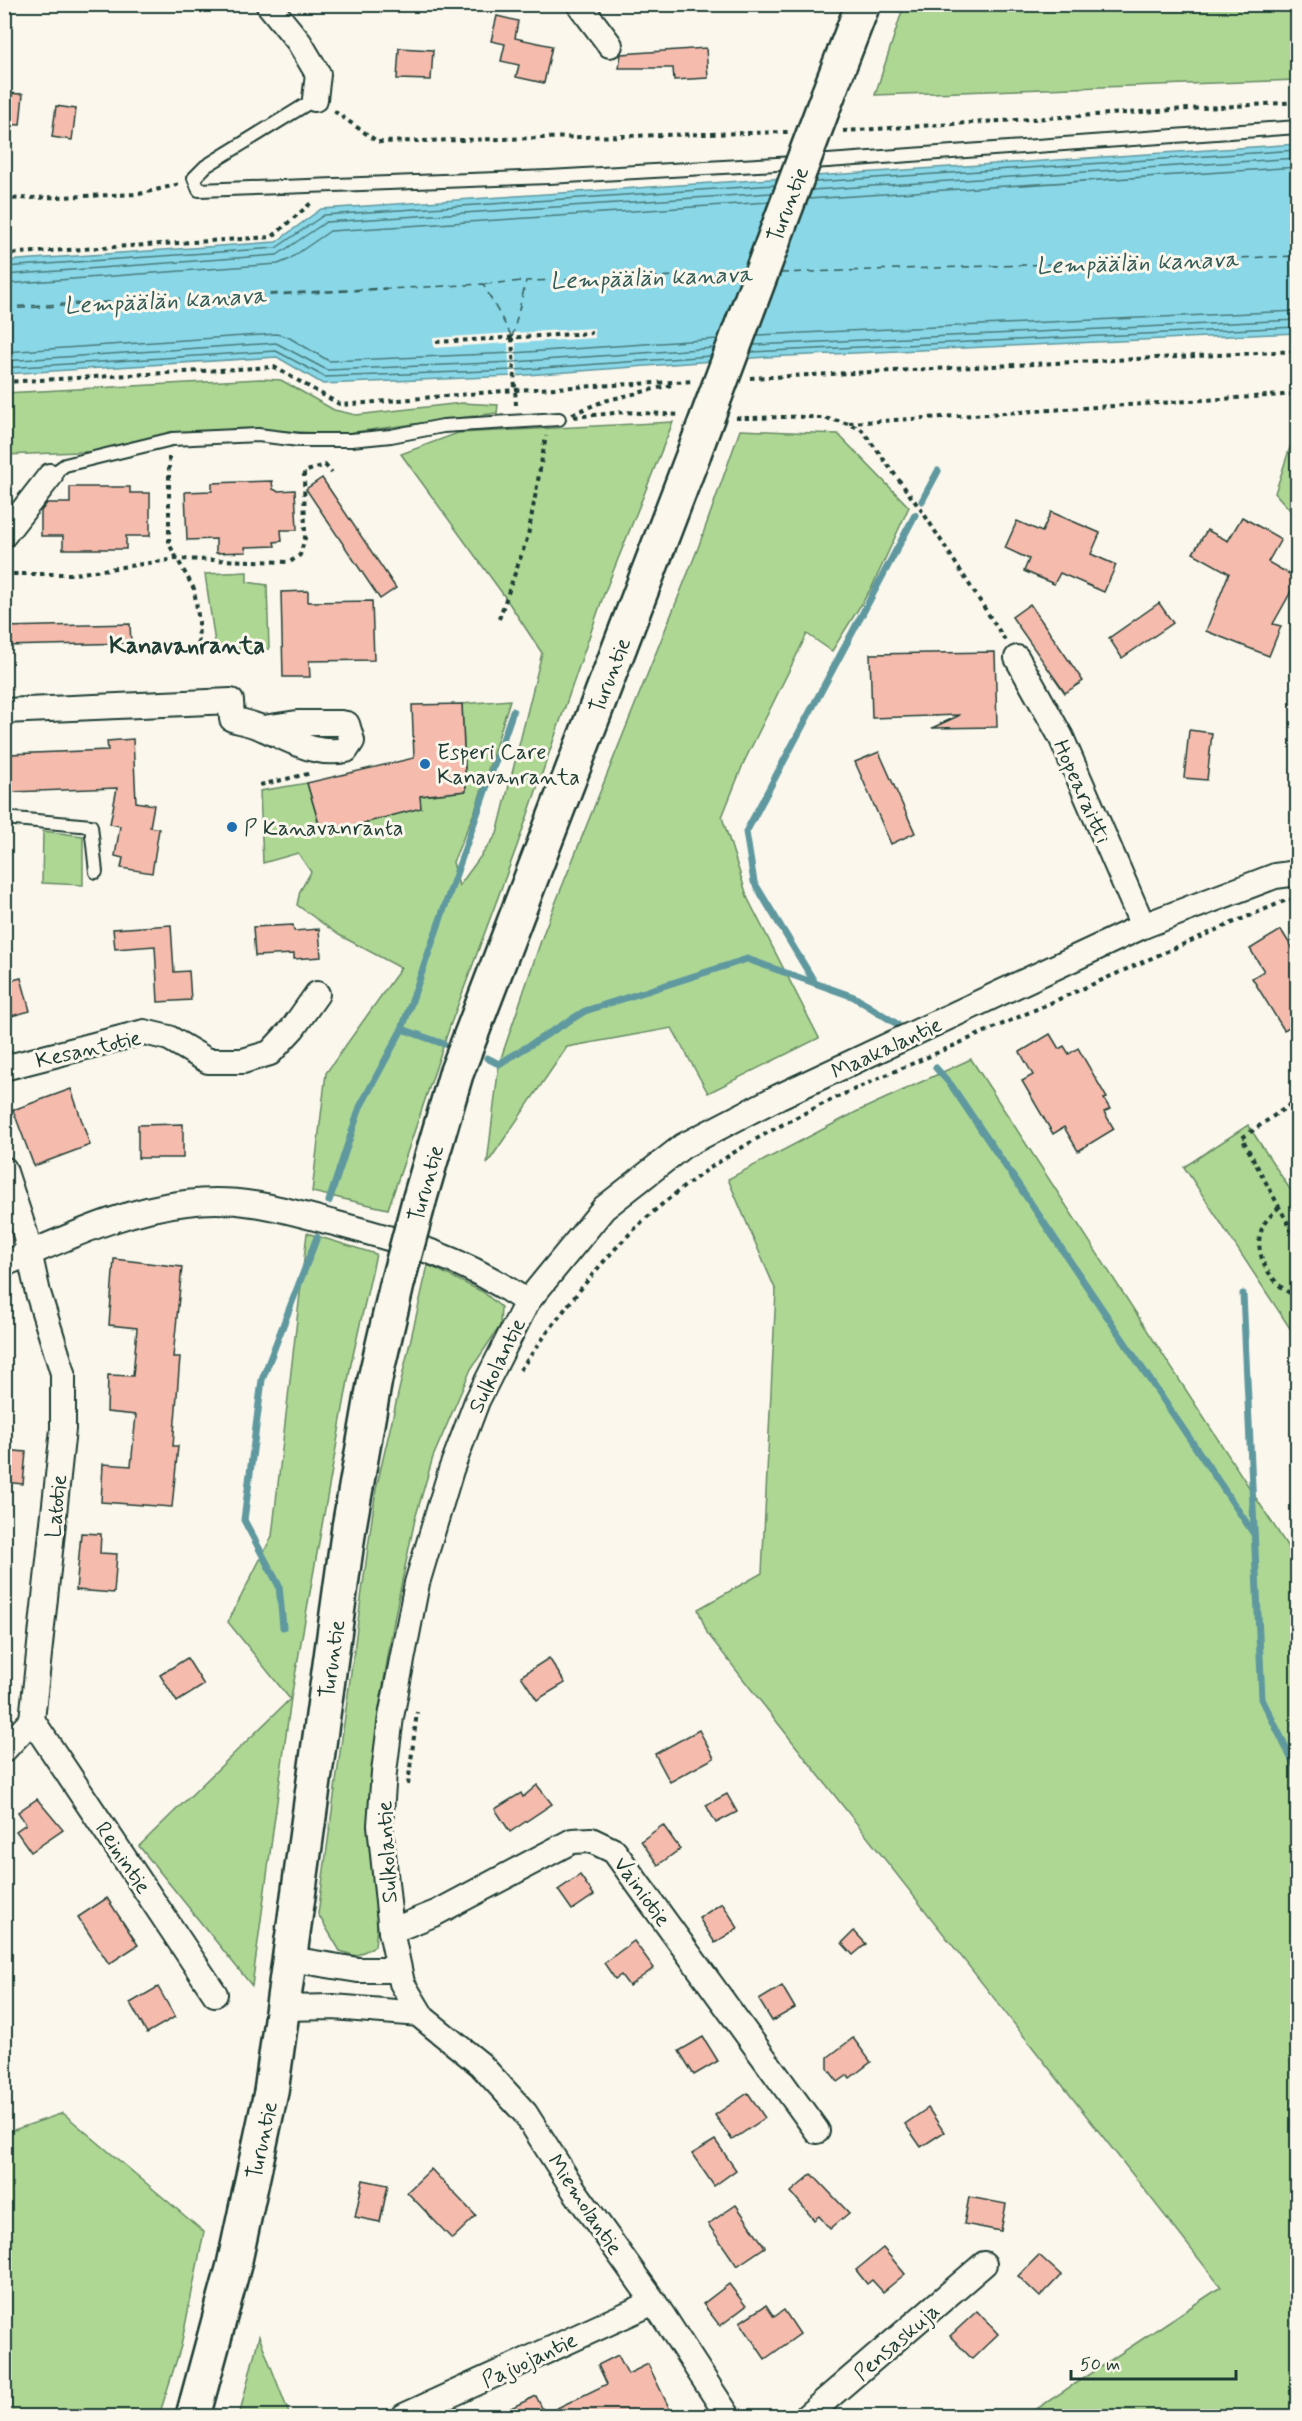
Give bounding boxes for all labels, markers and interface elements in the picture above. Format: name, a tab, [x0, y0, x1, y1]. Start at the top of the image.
street label: Turuntie	[762, 163, 816, 247]
water label: Lempäälän kanava	[1035, 244, 1240, 283]
water label: Lempäälän kanava	[549, 259, 754, 298]
water label: Lempäälän kanava	[63, 281, 268, 322]
district label: Kanavanranta	[109, 631, 265, 662]
street label: Turuntie	[584, 634, 638, 718]
street label: Hopearaitti	[1046, 736, 1117, 848]
place label: Esperi Care Kanavanranta	[437, 739, 580, 792]
marker: Esperi Care Kanavanranta	[418, 757, 432, 771]
place label: P Kanavanranta	[244, 815, 403, 843]
marker: P Kanavanranta	[225, 820, 239, 834]
street label: Maakalantie	[827, 1011, 947, 1087]
street label: Kesantotie	[33, 1024, 144, 1076]
street label: Turuntie	[403, 1142, 451, 1225]
street label: Sulkolantie	[463, 1314, 533, 1418]
street label: Latotie	[40, 1473, 74, 1539]
street label: Turuntie	[314, 1618, 352, 1700]
street label: Sulkolantie	[371, 1800, 405, 1904]
street label: Reinintie	[88, 1817, 157, 1900]
street label: Vainiotie	[607, 1852, 676, 1933]
street label: Turuntie	[241, 2099, 285, 2182]
street label: Miemolantie	[540, 2149, 628, 2261]
street label: Pensaskuja	[848, 2297, 946, 2388]
street label: Pajuojantie	[478, 2326, 583, 2396]
scale bar	[1071, 2343, 1236, 2381]
text: 50 m	[1080, 2353, 1120, 2377]

